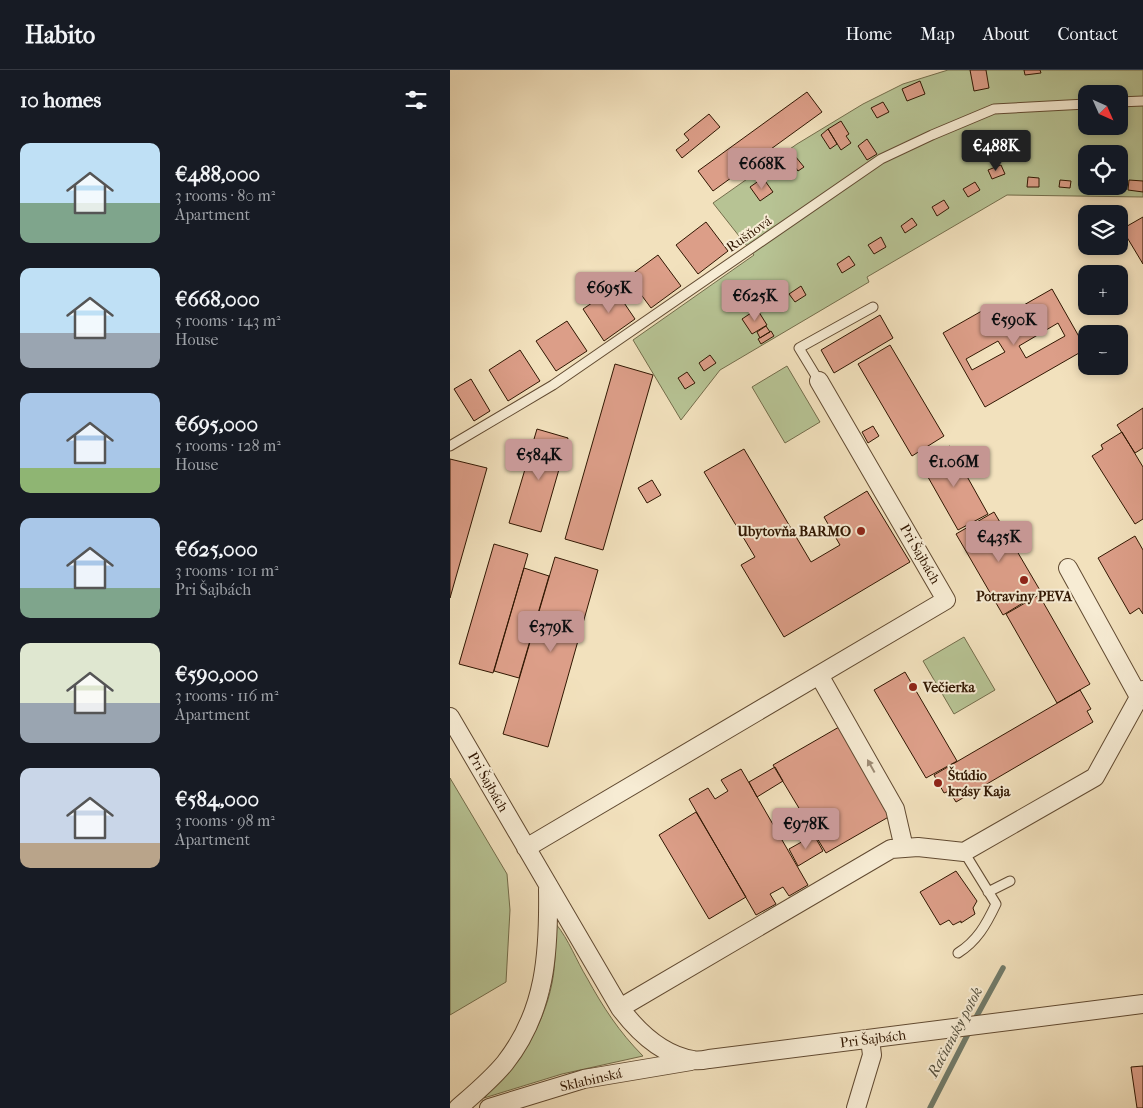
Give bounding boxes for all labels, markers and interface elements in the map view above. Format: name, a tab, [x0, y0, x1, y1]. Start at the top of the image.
text: Habito	[25, 21, 95, 49]
text: Home	[845, 24, 892, 45]
text: Map	[920, 24, 955, 45]
text: About	[983, 24, 1029, 45]
text: Contact	[1057, 24, 1118, 45]
north arrow	[1078, 85, 1128, 135]
map controls	[1078, 85, 1128, 375]
icon: filters	[402, 86, 430, 114]
text: 10 homes	[20, 88, 101, 112]
pin: €488K	[961, 129, 1031, 172]
text: €488K	[973, 136, 1019, 155]
button: locate	[1078, 145, 1128, 195]
pin: €668K	[727, 148, 797, 190]
text: €668K	[739, 154, 785, 173]
text: €488,000	[175, 162, 260, 186]
icon: home	[60, 163, 120, 223]
text: 3 rooms · 80 m²	[175, 186, 275, 205]
text: Apartment	[175, 205, 250, 224]
button: layers	[1078, 205, 1128, 255]
street label: Rušňová	[723, 212, 775, 256]
button: +	[1078, 265, 1128, 315]
pin: €695K	[574, 272, 644, 314]
text: €695K	[586, 278, 632, 297]
pin: €625K	[720, 280, 790, 322]
text: €625K	[733, 286, 777, 305]
text: €668,000	[175, 287, 260, 311]
icon: home	[60, 288, 120, 348]
pin: €590K	[979, 304, 1049, 346]
text: €590K	[991, 310, 1037, 329]
text: 5 rooms · 143 m²	[175, 311, 280, 330]
button: −	[1078, 325, 1128, 375]
text: House	[175, 330, 218, 349]
text: €695,000	[175, 412, 258, 436]
icon: home	[60, 413, 120, 473]
text: 5 rooms · 128 m²	[175, 436, 281, 455]
pin: €584K	[504, 438, 574, 481]
text: €584K	[516, 445, 562, 464]
pin: €1.06M	[913, 446, 995, 488]
text: €1.06M	[929, 452, 979, 471]
text: House	[175, 455, 218, 474]
street label: Pri Šajbách	[896, 520, 945, 587]
pin: €435K	[964, 520, 1034, 563]
place label: Ubytovňa BARMO	[736, 523, 851, 540]
marker: Ubytovňa BARMO	[855, 525, 867, 537]
text: €435K	[977, 527, 1021, 546]
text: €625,000	[175, 537, 258, 561]
icon: home	[60, 538, 120, 598]
text: 3 rooms · 101 m²	[175, 561, 278, 580]
marker: Potraviny PEVA	[1018, 574, 1030, 586]
text: Pri Šajbách	[175, 580, 251, 599]
place label: Potraviny PEVA	[976, 588, 1073, 605]
pin: €379K	[516, 610, 586, 653]
text: €379K	[529, 617, 573, 636]
text: €590,000	[175, 662, 258, 686]
icon: home	[60, 663, 120, 723]
place label: Večierka	[922, 679, 975, 696]
marker: Večierka	[907, 681, 919, 693]
text: 3 rooms · 116 m²	[175, 686, 278, 705]
text: Apartment	[175, 705, 250, 724]
street label: Pri Šajbách	[464, 748, 513, 815]
one-way arrow	[866, 760, 875, 773]
place label: Štúdio krásy Kaja	[947, 766, 1011, 800]
marker: Štúdio krásy Kaja	[932, 777, 944, 789]
text: €584,000	[175, 787, 259, 811]
icon: home	[60, 788, 120, 848]
pin: €978K	[771, 808, 841, 850]
text: 3 rooms · 98 m²	[175, 811, 275, 830]
text: €978K	[783, 814, 829, 833]
text: Apartment	[175, 830, 250, 849]
water label: Račiansky potok	[923, 984, 986, 1081]
street label: Pri Šajbách	[839, 1025, 907, 1051]
street label: Sklabinská	[558, 1065, 624, 1095]

